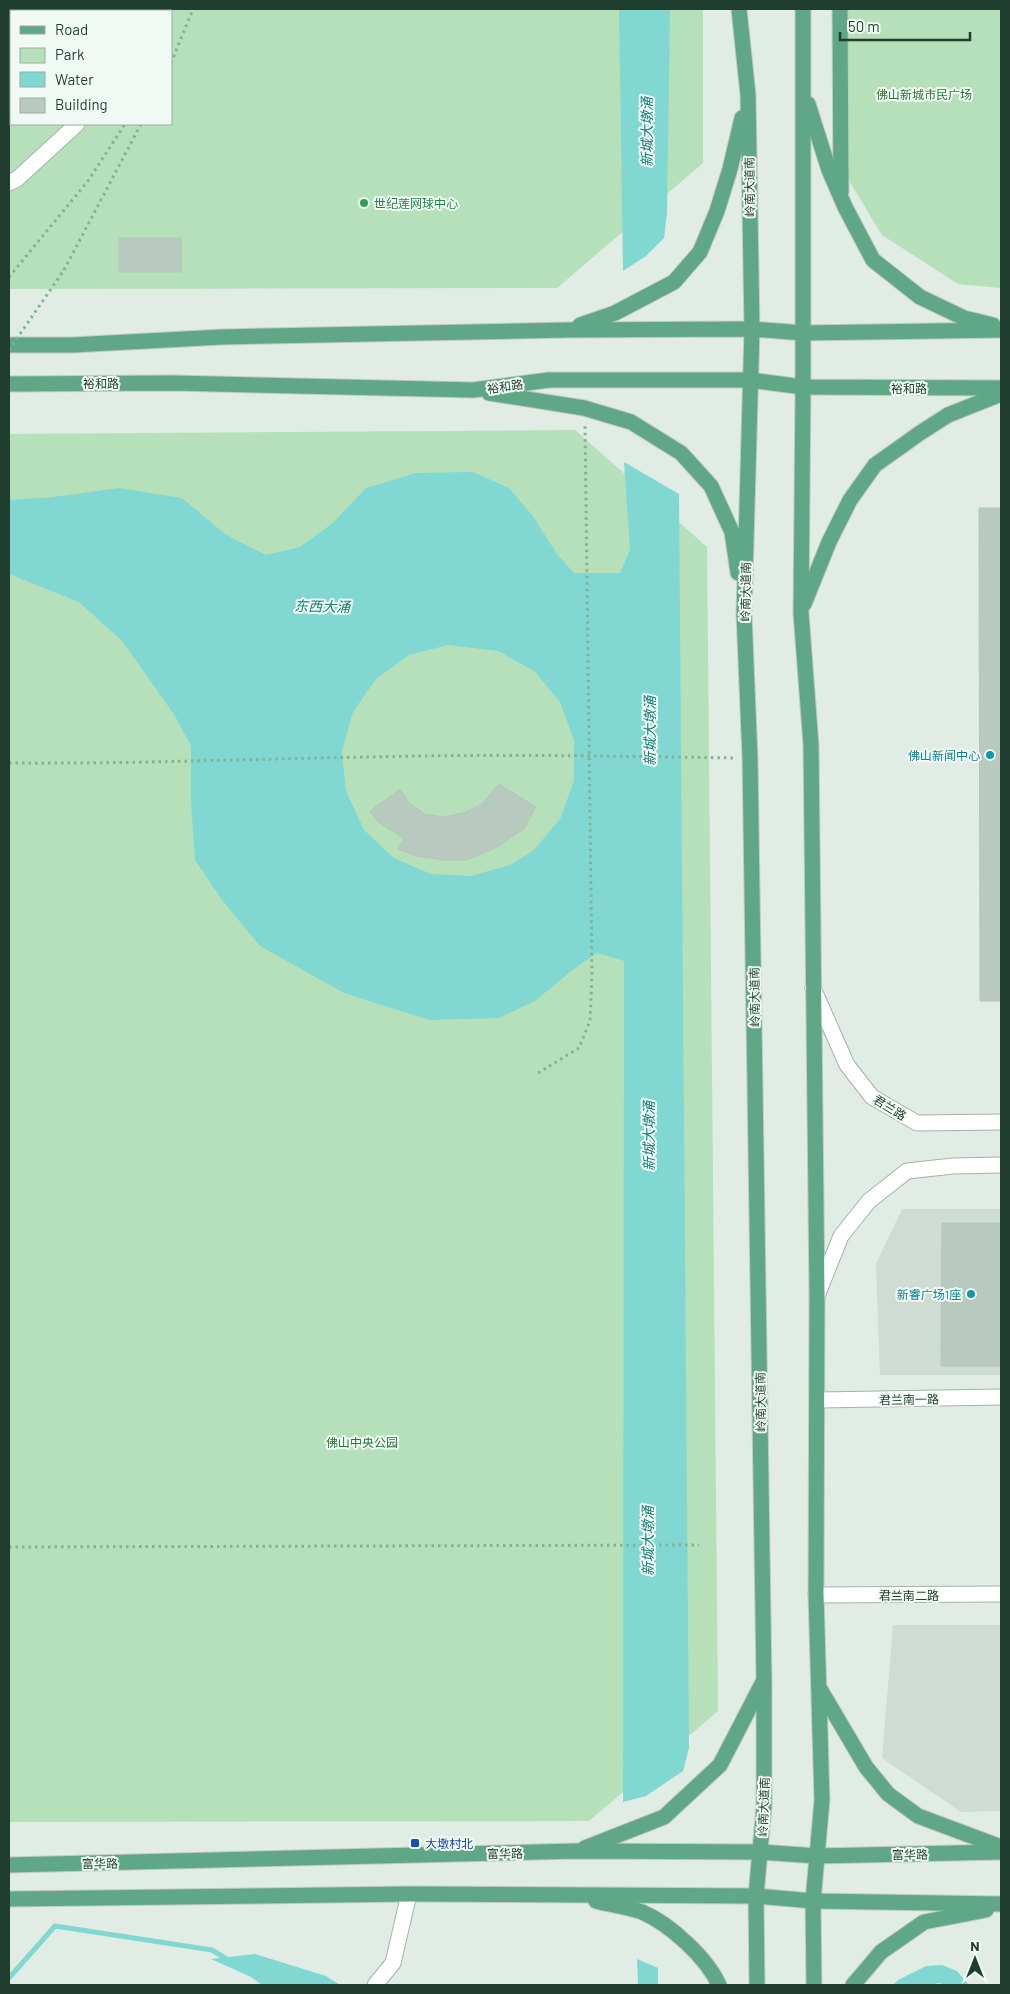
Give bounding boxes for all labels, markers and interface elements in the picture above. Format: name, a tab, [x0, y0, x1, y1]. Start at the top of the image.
legend	[10, 10, 172, 125]
scale bar	[840, 10, 970, 42]
text: 50 m	[848, 17, 880, 35]
text: Road	[55, 20, 88, 38]
text: Park	[55, 45, 85, 63]
text: Water	[55, 70, 94, 88]
park label: 佛山新城市民广场	[876, 87, 972, 101]
text: Building	[55, 95, 108, 113]
water label: 新城大墩涌	[638, 95, 655, 167]
street label: 岭南大道南	[741, 157, 757, 217]
place label: 世纪莲网球中心	[374, 196, 458, 210]
marker: 世纪莲网球中心	[358, 197, 370, 209]
street label: 裕和路	[83, 376, 119, 390]
street label: 裕和路	[486, 377, 524, 395]
street label: 裕和路	[891, 381, 927, 395]
street label: 岭南大道南	[737, 562, 753, 622]
water label: 东西大涌	[294, 597, 352, 615]
water label: 新城大墩涌	[641, 694, 658, 766]
place label: 佛山新闻中心	[908, 748, 980, 762]
marker: 佛山新闻中心	[984, 749, 996, 761]
street label: 岭南大道南	[746, 967, 762, 1027]
street label: 君兰路	[871, 1092, 909, 1122]
water label: 新城大墩涌	[640, 1099, 657, 1171]
place label: 新睿广场1座	[897, 1287, 961, 1301]
marker: 新睿广场1座	[965, 1288, 977, 1300]
street label: 岭南大道南	[752, 1372, 768, 1432]
street label: 君兰南一路	[879, 1391, 939, 1407]
park label: 佛山中央公园	[326, 1435, 398, 1449]
water label: 新城大墩涌	[639, 1504, 656, 1576]
street label: 君兰南二路	[879, 1588, 939, 1602]
street label: 岭南大道南	[755, 1777, 771, 1837]
place label: 大墩村北	[425, 1836, 473, 1850]
marker: 大墩村北	[409, 1837, 421, 1849]
street label: 富华路	[487, 1846, 523, 1860]
street label: 富华路	[892, 1847, 928, 1861]
street label: 富华路	[82, 1856, 118, 1870]
north arrow	[950, 1934, 1000, 1984]
text: N	[970, 1937, 980, 1954]

